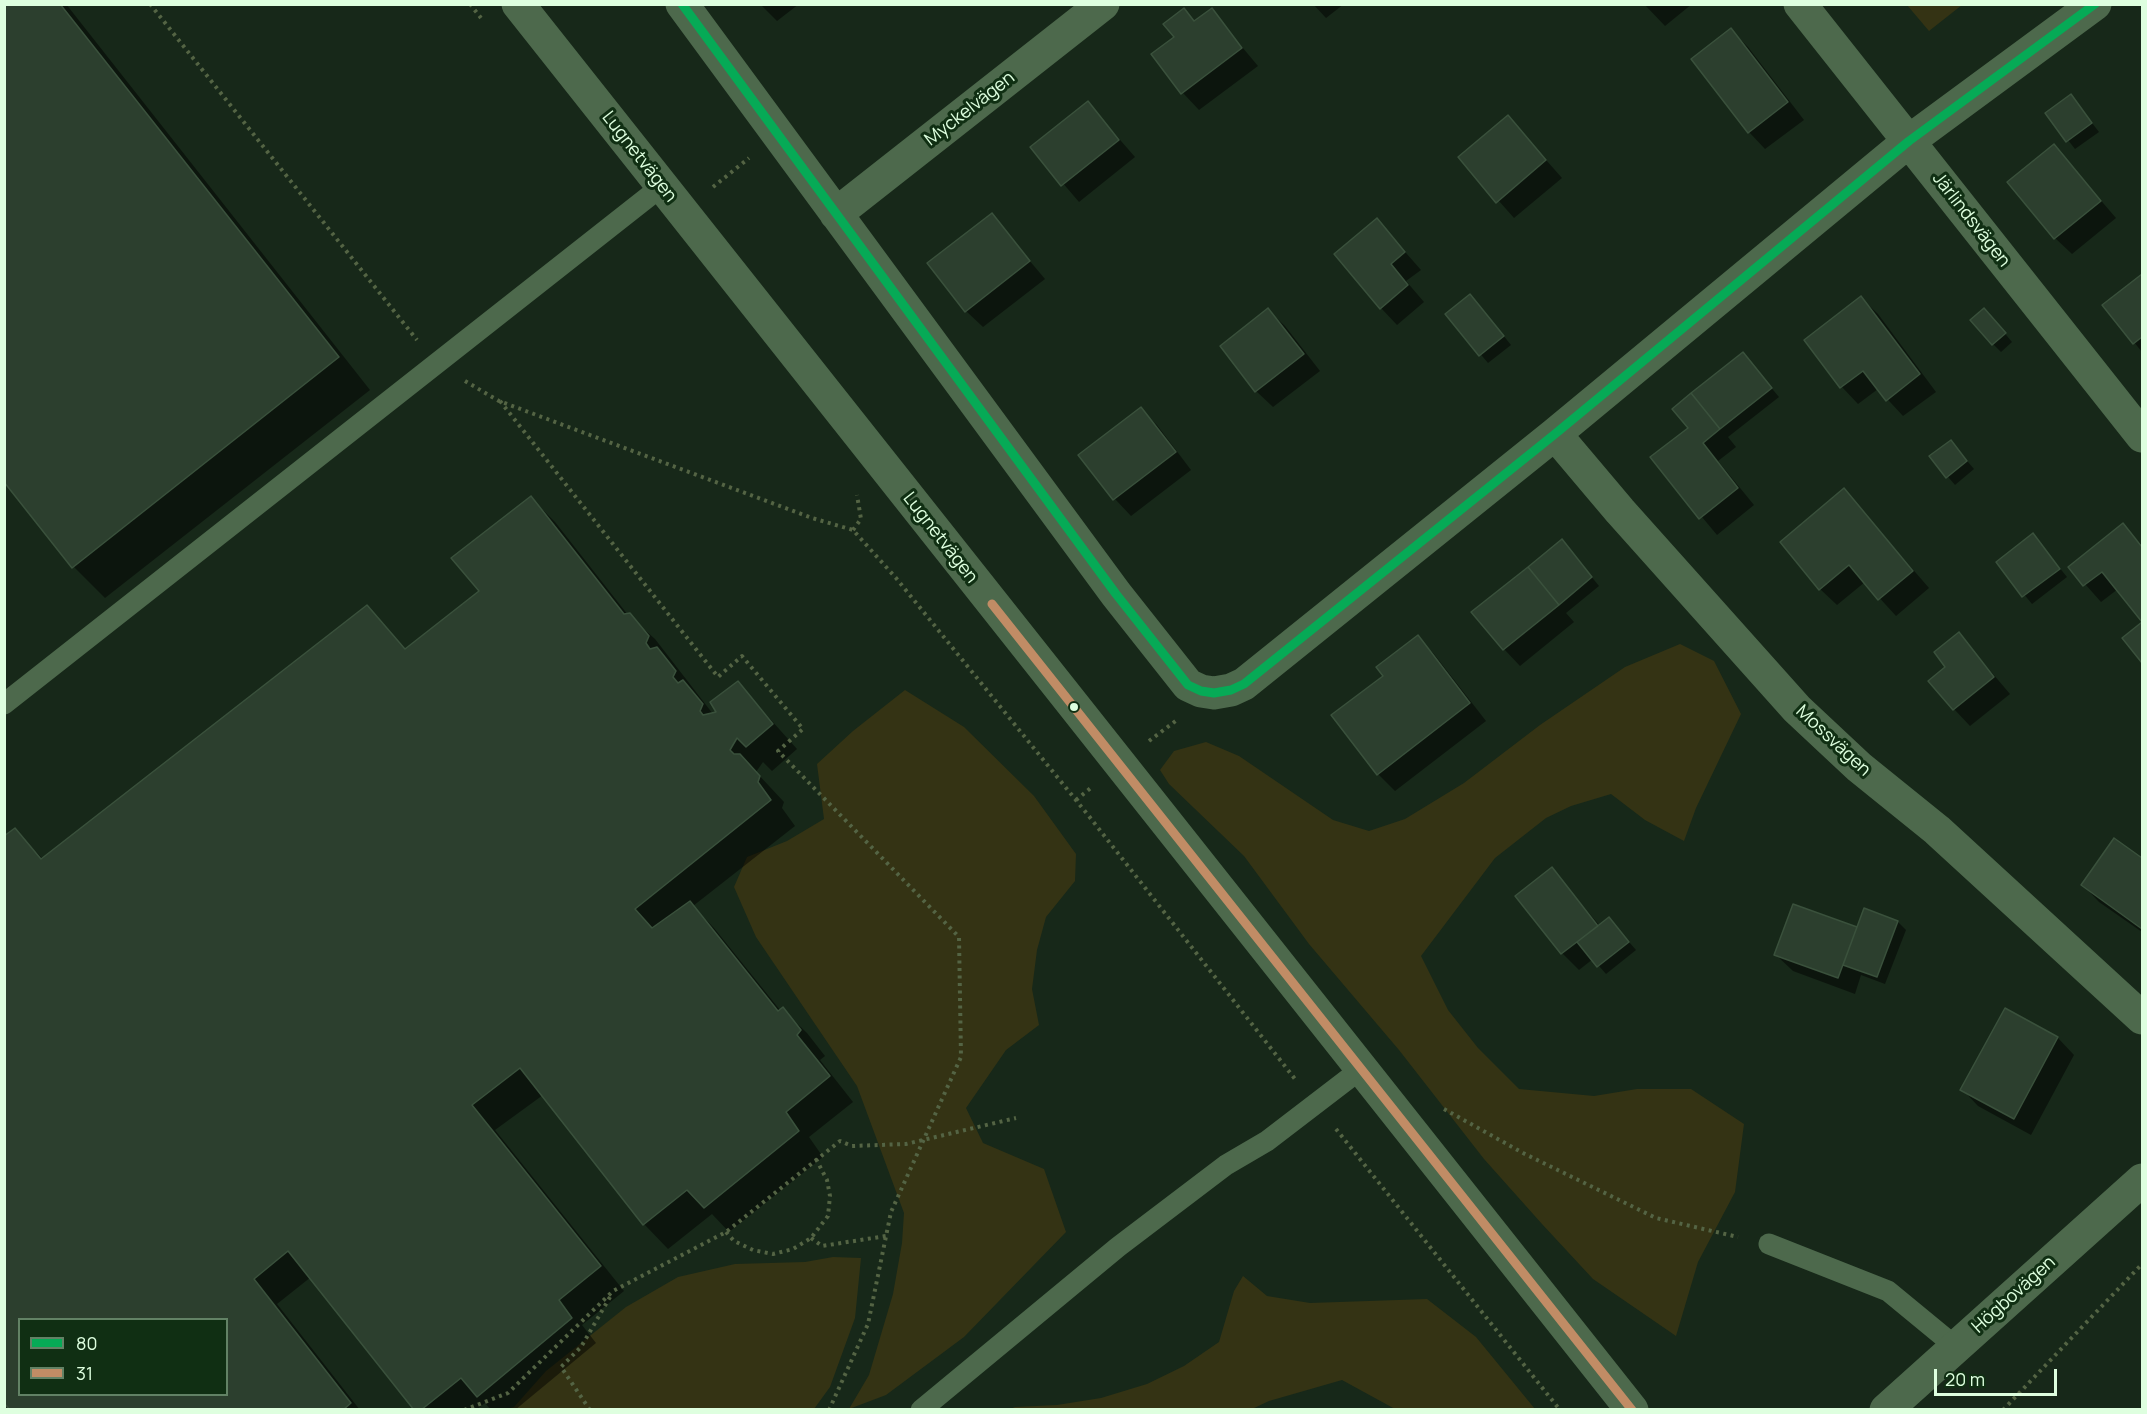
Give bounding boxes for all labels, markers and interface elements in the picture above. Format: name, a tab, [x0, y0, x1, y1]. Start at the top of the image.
street label: Myckelvägen	[921, 67, 1019, 151]
street label: Lugnetvägen	[597, 107, 681, 207]
street label: Järlindsvägen	[1927, 169, 2015, 271]
street label: Lugnetvägen	[898, 488, 982, 588]
unlabelled marker	[1068, 701, 1080, 713]
street label: Mossvägen	[1791, 701, 1875, 781]
street label: Högbovägen	[1968, 1252, 2060, 1338]
legend	[18, 1318, 228, 1396]
text: 80	[76, 1331, 97, 1355]
scale bar	[1937, 1357, 2060, 1395]
text: 31	[76, 1361, 93, 1385]
text: 20 m	[1945, 1367, 1985, 1391]

